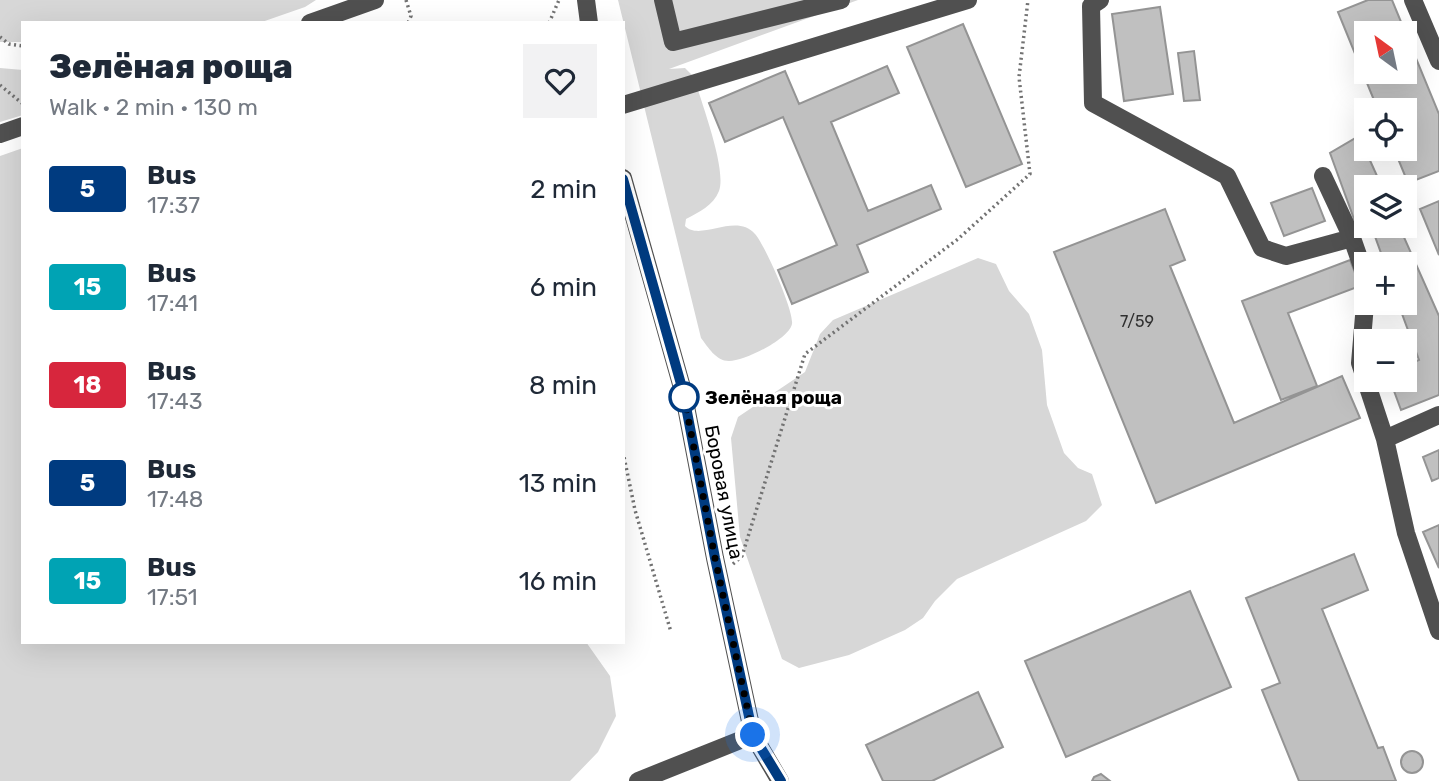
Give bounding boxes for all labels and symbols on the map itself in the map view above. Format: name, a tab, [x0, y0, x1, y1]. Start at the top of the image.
north arrow	[1354, 21, 1418, 84]
house number: 7/59	[1120, 312, 1154, 331]
marker: Зелёная роща	[669, 382, 699, 412]
place label: Зелёная роща	[705, 386, 842, 409]
street label: Боровая улица	[700, 423, 748, 561]
your location	[735, 717, 770, 752]

